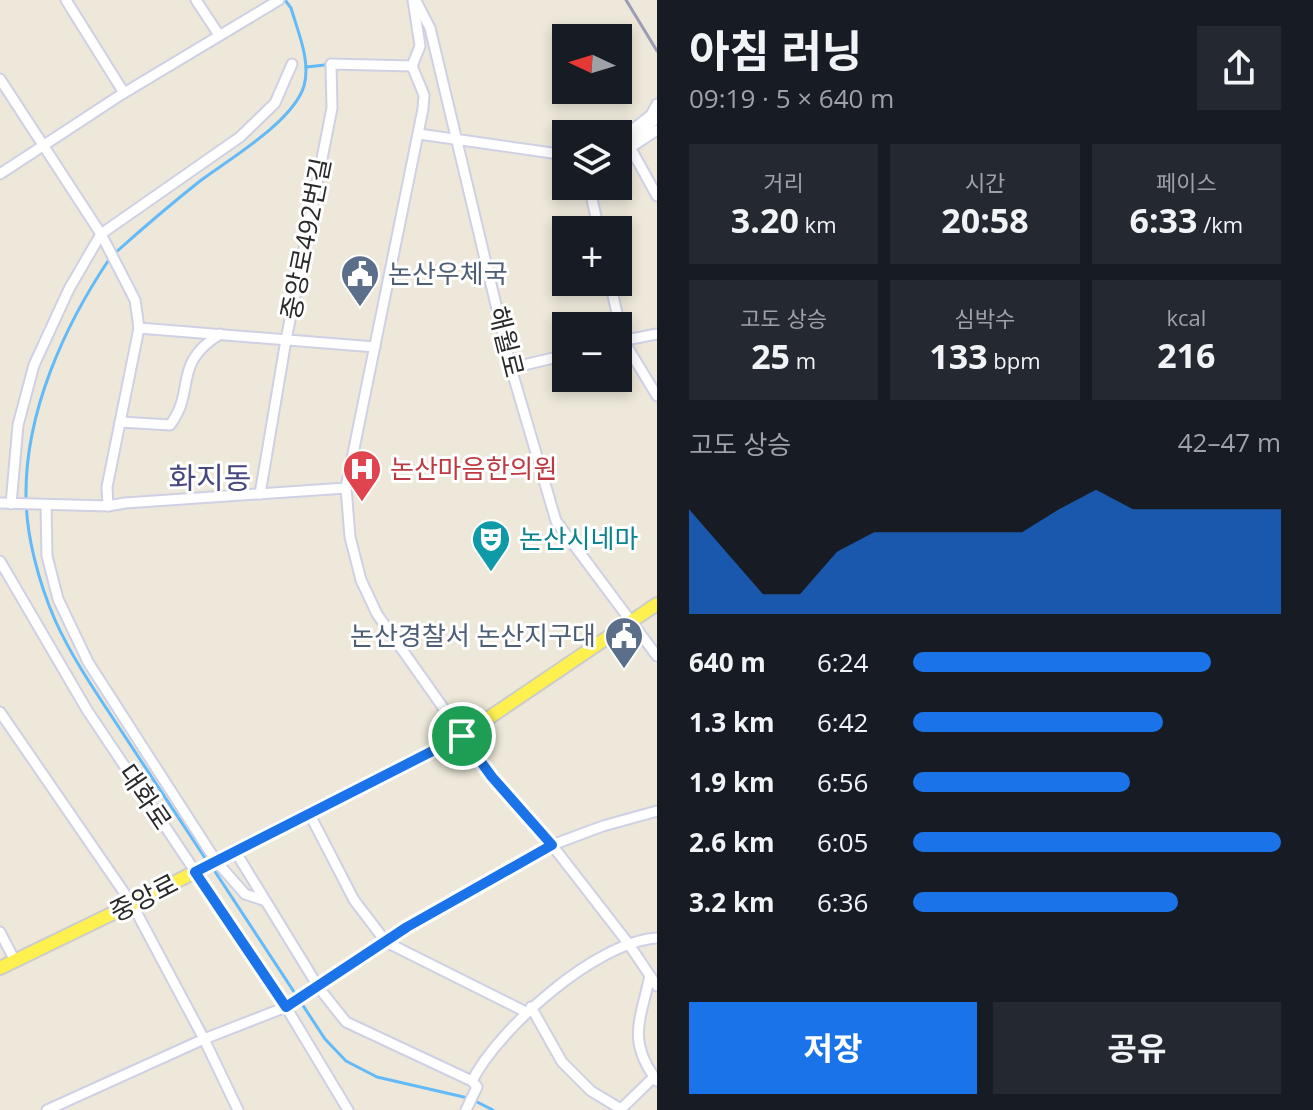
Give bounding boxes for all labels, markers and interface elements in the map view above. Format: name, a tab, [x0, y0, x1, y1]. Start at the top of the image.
text: 아침 러닝	[689, 20, 862, 80]
north arrow	[552, 24, 632, 104]
map controls	[552, 24, 632, 392]
button: share	[1197, 26, 1281, 110]
text: 09:19 · 5 × 640 m	[689, 80, 894, 116]
button: layers	[552, 120, 632, 200]
street label: 중앙로492번길	[272, 155, 338, 323]
text: 거리	[763, 167, 804, 197]
text: 시간	[965, 167, 1005, 197]
text: 페이스	[1156, 167, 1217, 197]
text: 3.20	[731, 197, 799, 243]
text: 20:58	[941, 197, 1029, 243]
text: 6:33	[1129, 197, 1197, 243]
text: km	[799, 209, 837, 239]
text: /km	[1197, 209, 1243, 239]
button: +	[552, 216, 632, 296]
public building icon: 논산우체국	[339, 253, 381, 308]
place label: 논산우체국	[388, 255, 508, 291]
text: kcal	[1166, 302, 1206, 332]
street label: 해월로	[481, 303, 533, 381]
text: 고도 상승	[740, 303, 827, 333]
text: 심박수	[955, 303, 1015, 333]
button: −	[552, 312, 632, 392]
text: 216	[1157, 332, 1215, 378]
text: 25	[751, 333, 790, 379]
text: 133	[929, 333, 988, 379]
text: m	[790, 345, 816, 375]
text: bpm	[988, 345, 1041, 375]
text: 42–47 m	[1178, 424, 1281, 460]
text: 고도 상승	[689, 426, 791, 462]
hospital icon: 논산마음한의원	[341, 448, 383, 503]
place label: 논산마음한의원	[390, 450, 557, 486]
district label: 화지동	[169, 457, 251, 498]
theatre icon: 논산시네마	[470, 518, 512, 573]
place label: 논산시네마	[519, 520, 639, 556]
public building icon: 논산경찰서 논산지구대	[603, 615, 645, 670]
place label: 논산경찰서 논산지구대	[350, 617, 596, 653]
text: 640 m	[689, 644, 766, 680]
text: 6:24	[817, 644, 868, 680]
pin	[428, 702, 496, 770]
text: 1.3 km	[689, 704, 775, 740]
text: 6:42	[817, 704, 868, 740]
icon: arrive	[440, 714, 484, 758]
street label: 대화로	[111, 757, 181, 836]
text: 1.9 km	[689, 764, 775, 800]
text: 6:56	[817, 764, 868, 800]
text: 2.6 km	[689, 824, 775, 860]
text: 6:05	[817, 824, 868, 860]
street label: 중앙로	[103, 865, 184, 929]
text: 3.2 km	[689, 884, 775, 920]
text: 6:36	[817, 884, 868, 920]
button: 저장	[689, 1002, 977, 1094]
button: 공유	[993, 1002, 1281, 1094]

